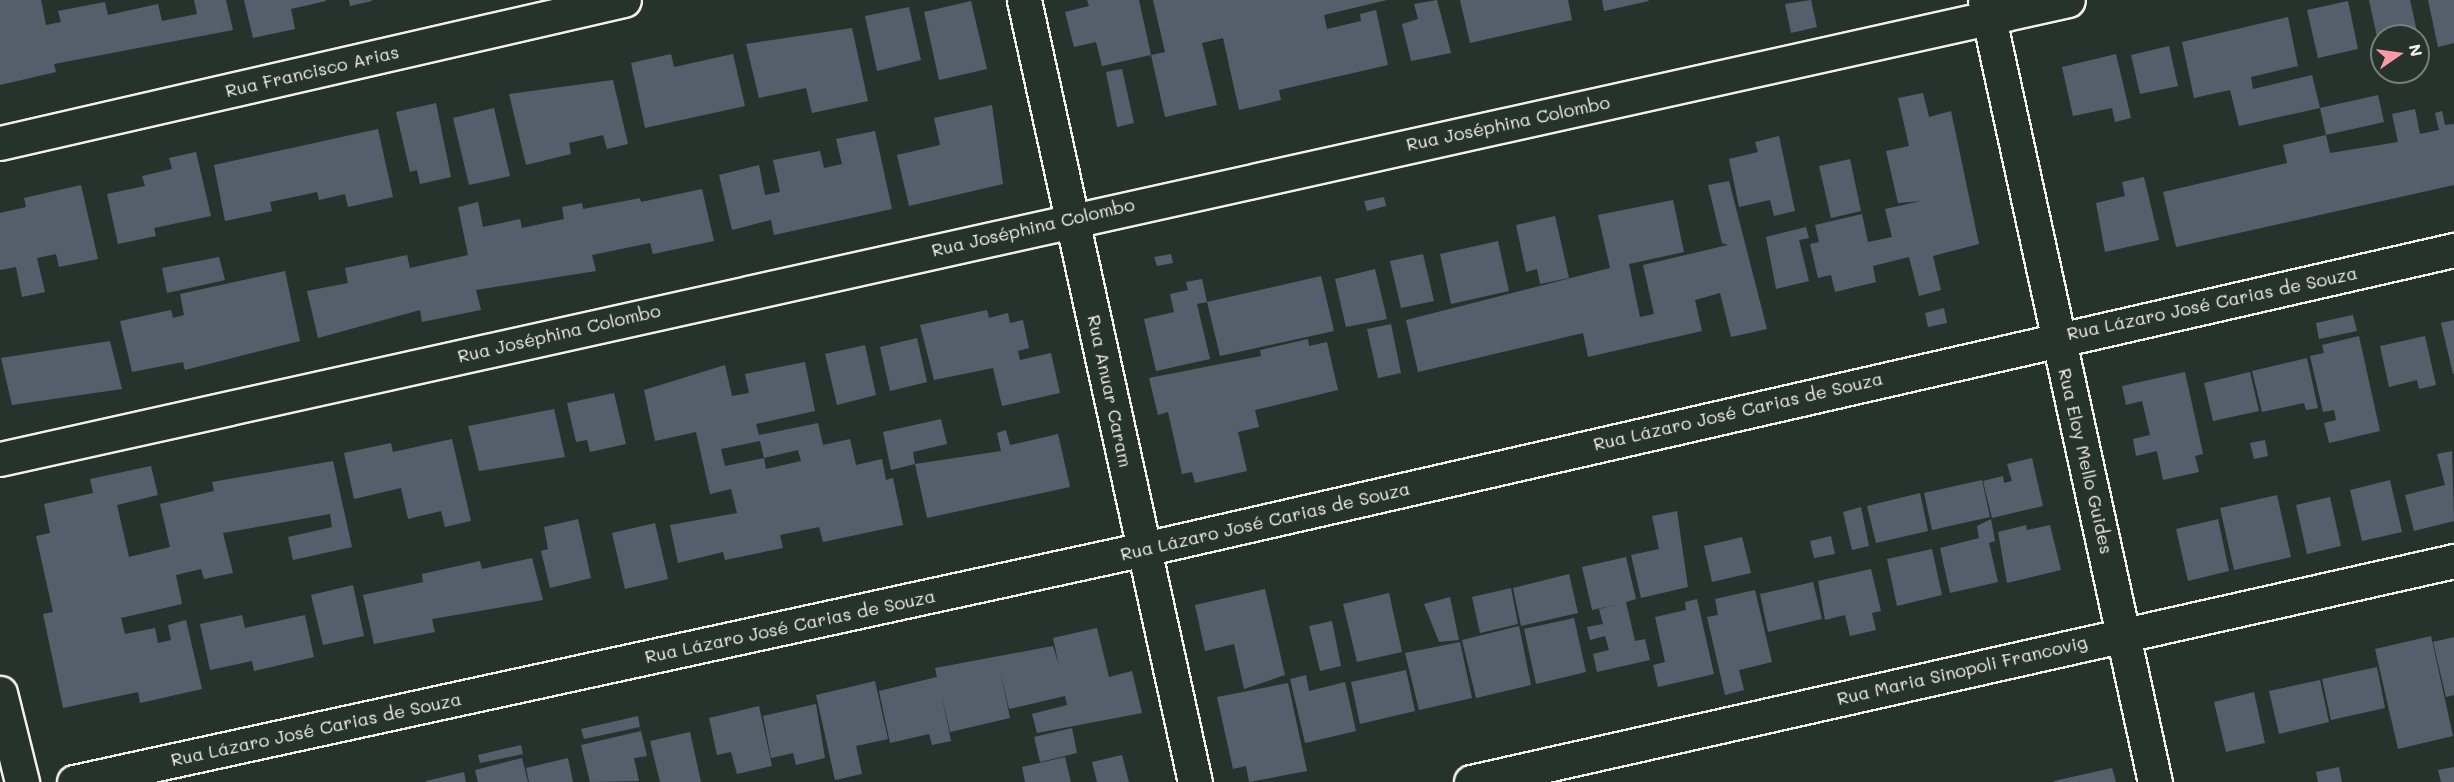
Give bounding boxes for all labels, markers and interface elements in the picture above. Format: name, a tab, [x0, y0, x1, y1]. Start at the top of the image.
north arrow	[2370, 24, 2430, 84]
street label: Rua Francisco Arias	[223, 41, 401, 101]
text: N	[2404, 42, 2428, 59]
street label: Rua Joséphina Colombo	[1404, 91, 1612, 155]
street label: Rua Joséphina Colombo	[929, 193, 1137, 261]
street label: Rua Lázaro José Carias de Souza	[2065, 262, 2359, 344]
street label: Rua Joséphina Colombo	[455, 299, 663, 367]
street label: Rua Anuar Caram	[1083, 313, 1137, 469]
street label: Rua Eloy Mello Guides	[2054, 366, 2118, 556]
street label: Rua Lázaro José Carias de Souza	[1591, 367, 1885, 455]
street label: Rua Lázaro José Carias de Souza	[1118, 477, 1412, 565]
street label: Rua Lázaro José Carias de Souza	[643, 585, 937, 667]
street label: Rua Maria Sinopoli Francovig	[1835, 631, 2089, 709]
street label: Rua Lázaro José Carias de Souza	[169, 688, 463, 770]

